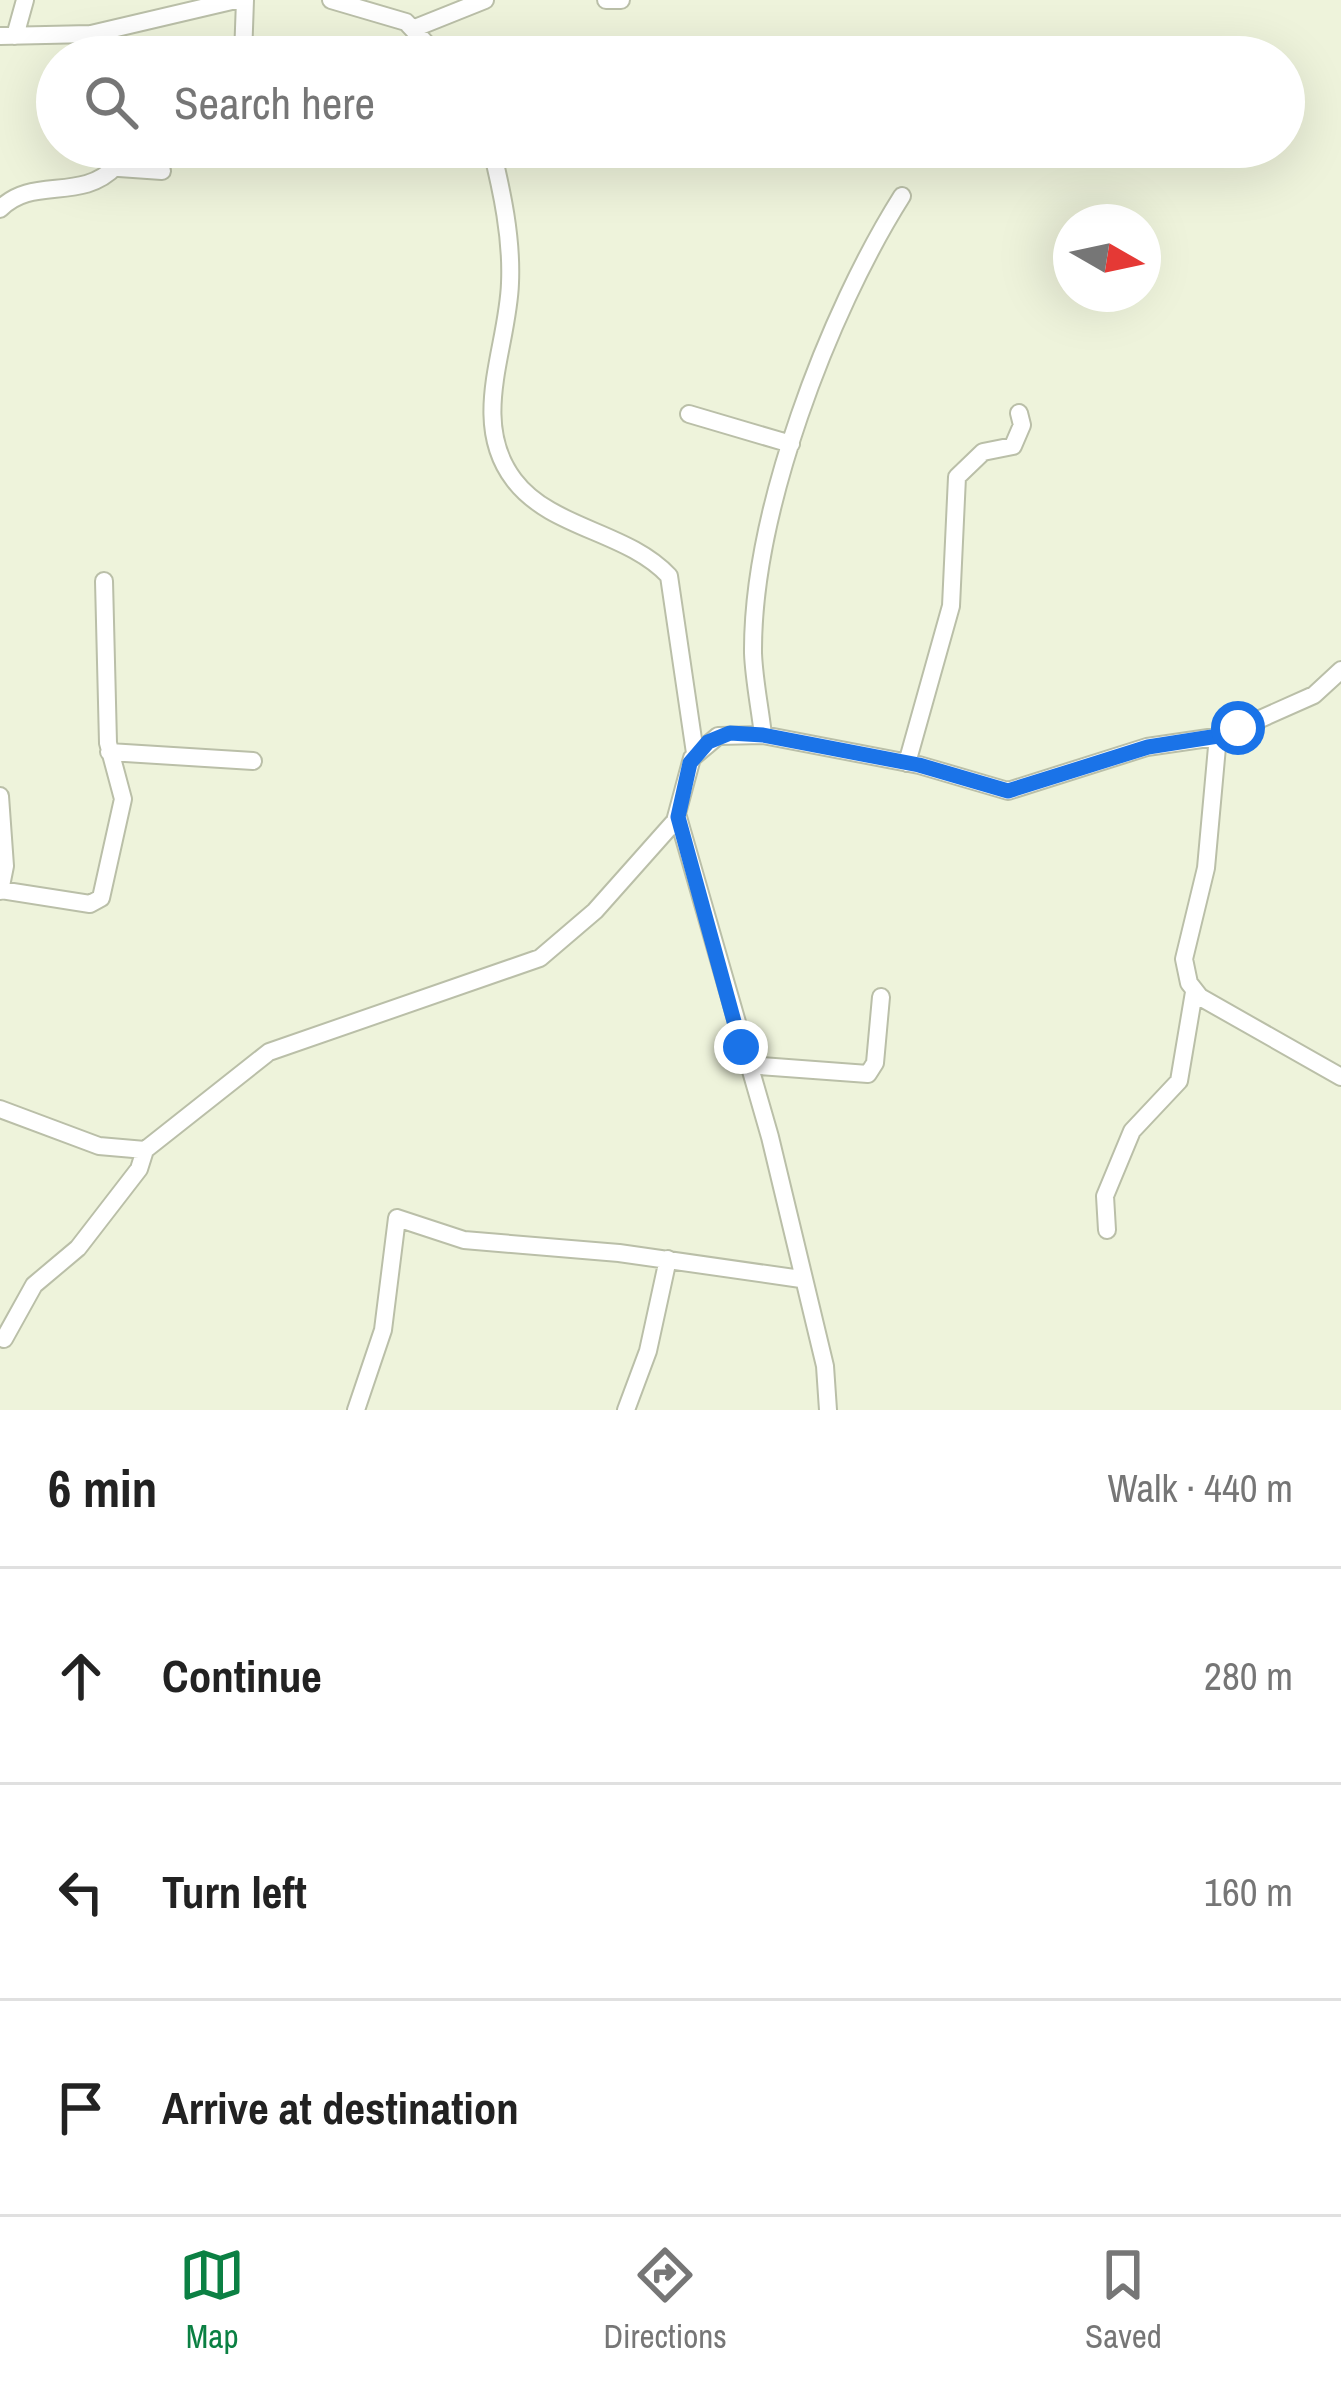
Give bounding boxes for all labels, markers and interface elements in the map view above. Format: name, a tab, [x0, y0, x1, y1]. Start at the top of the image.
search box	[36, 36, 1305, 168]
icon: search	[78, 69, 144, 135]
text: Search here	[174, 72, 375, 133]
north arrow	[1053, 204, 1161, 312]
route start	[1211, 701, 1265, 755]
route end	[714, 1020, 768, 1074]
text: 6 min	[48, 1454, 157, 1523]
text: Walk · 440 m	[1108, 1462, 1293, 1514]
icon: ahead	[48, 1643, 114, 1709]
text: Continue	[162, 1645, 322, 1706]
text: 280 m	[1204, 1650, 1293, 1702]
icon: left	[48, 1859, 114, 1925]
text: Turn left	[162, 1861, 307, 1922]
text: 160 m	[1204, 1866, 1293, 1918]
icon: arrive	[48, 2075, 114, 2141]
text: Arrive at destination	[162, 2077, 519, 2138]
tab: Map	[179, 2242, 245, 2358]
tab: Directions	[603, 2242, 727, 2358]
tab: Saved	[1085, 2242, 1162, 2358]

